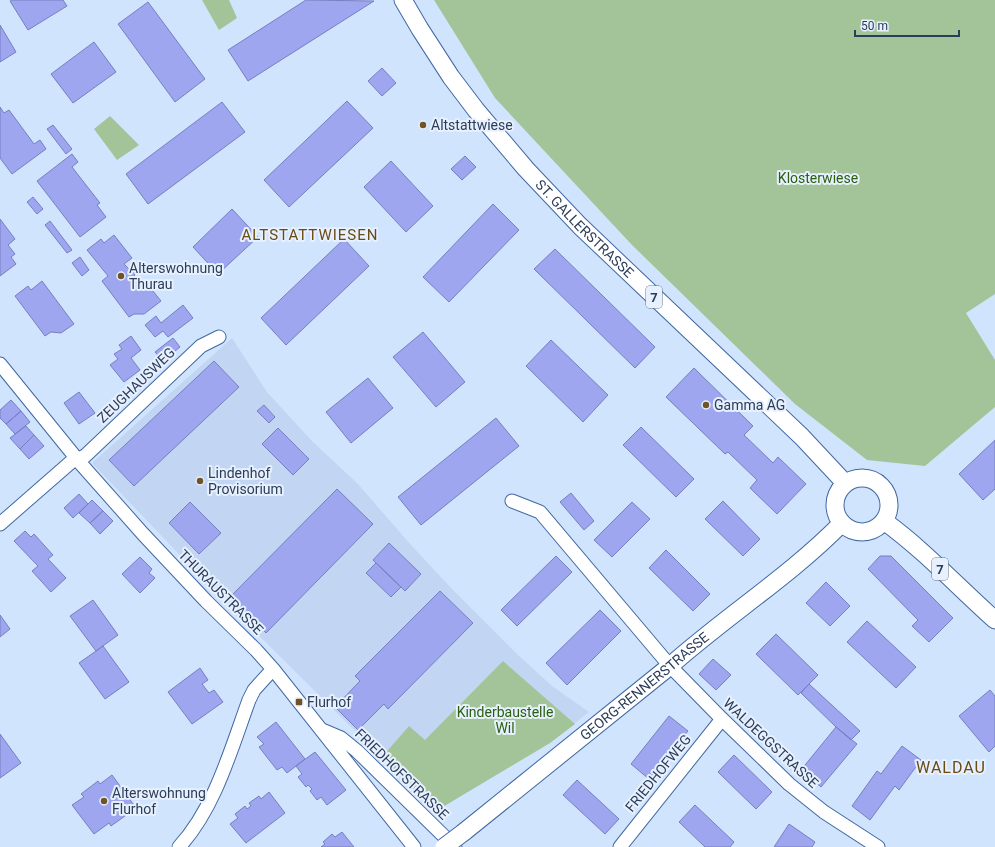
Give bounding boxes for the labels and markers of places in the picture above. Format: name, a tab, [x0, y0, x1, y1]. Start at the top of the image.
place label: Altstattwiese	[431, 117, 513, 133]
marker: Altstattwiese	[418, 120, 428, 130]
place label: Alterswohnung Thurau	[129, 260, 223, 292]
marker: Alterswohnung Thurau	[116, 271, 126, 281]
place label: Gamma AG	[714, 397, 785, 413]
marker: Gamma AG	[701, 400, 711, 410]
place label: Lindenhof Provisorium	[208, 465, 283, 497]
marker: Lindenhof Provisorium	[195, 476, 205, 486]
place label: Flurhof	[307, 694, 351, 710]
marker: Flurhof	[294, 697, 304, 707]
place label: Alterswohnung Flurhof	[112, 785, 206, 817]
marker: Alterswohnung Flurhof	[99, 796, 109, 806]

